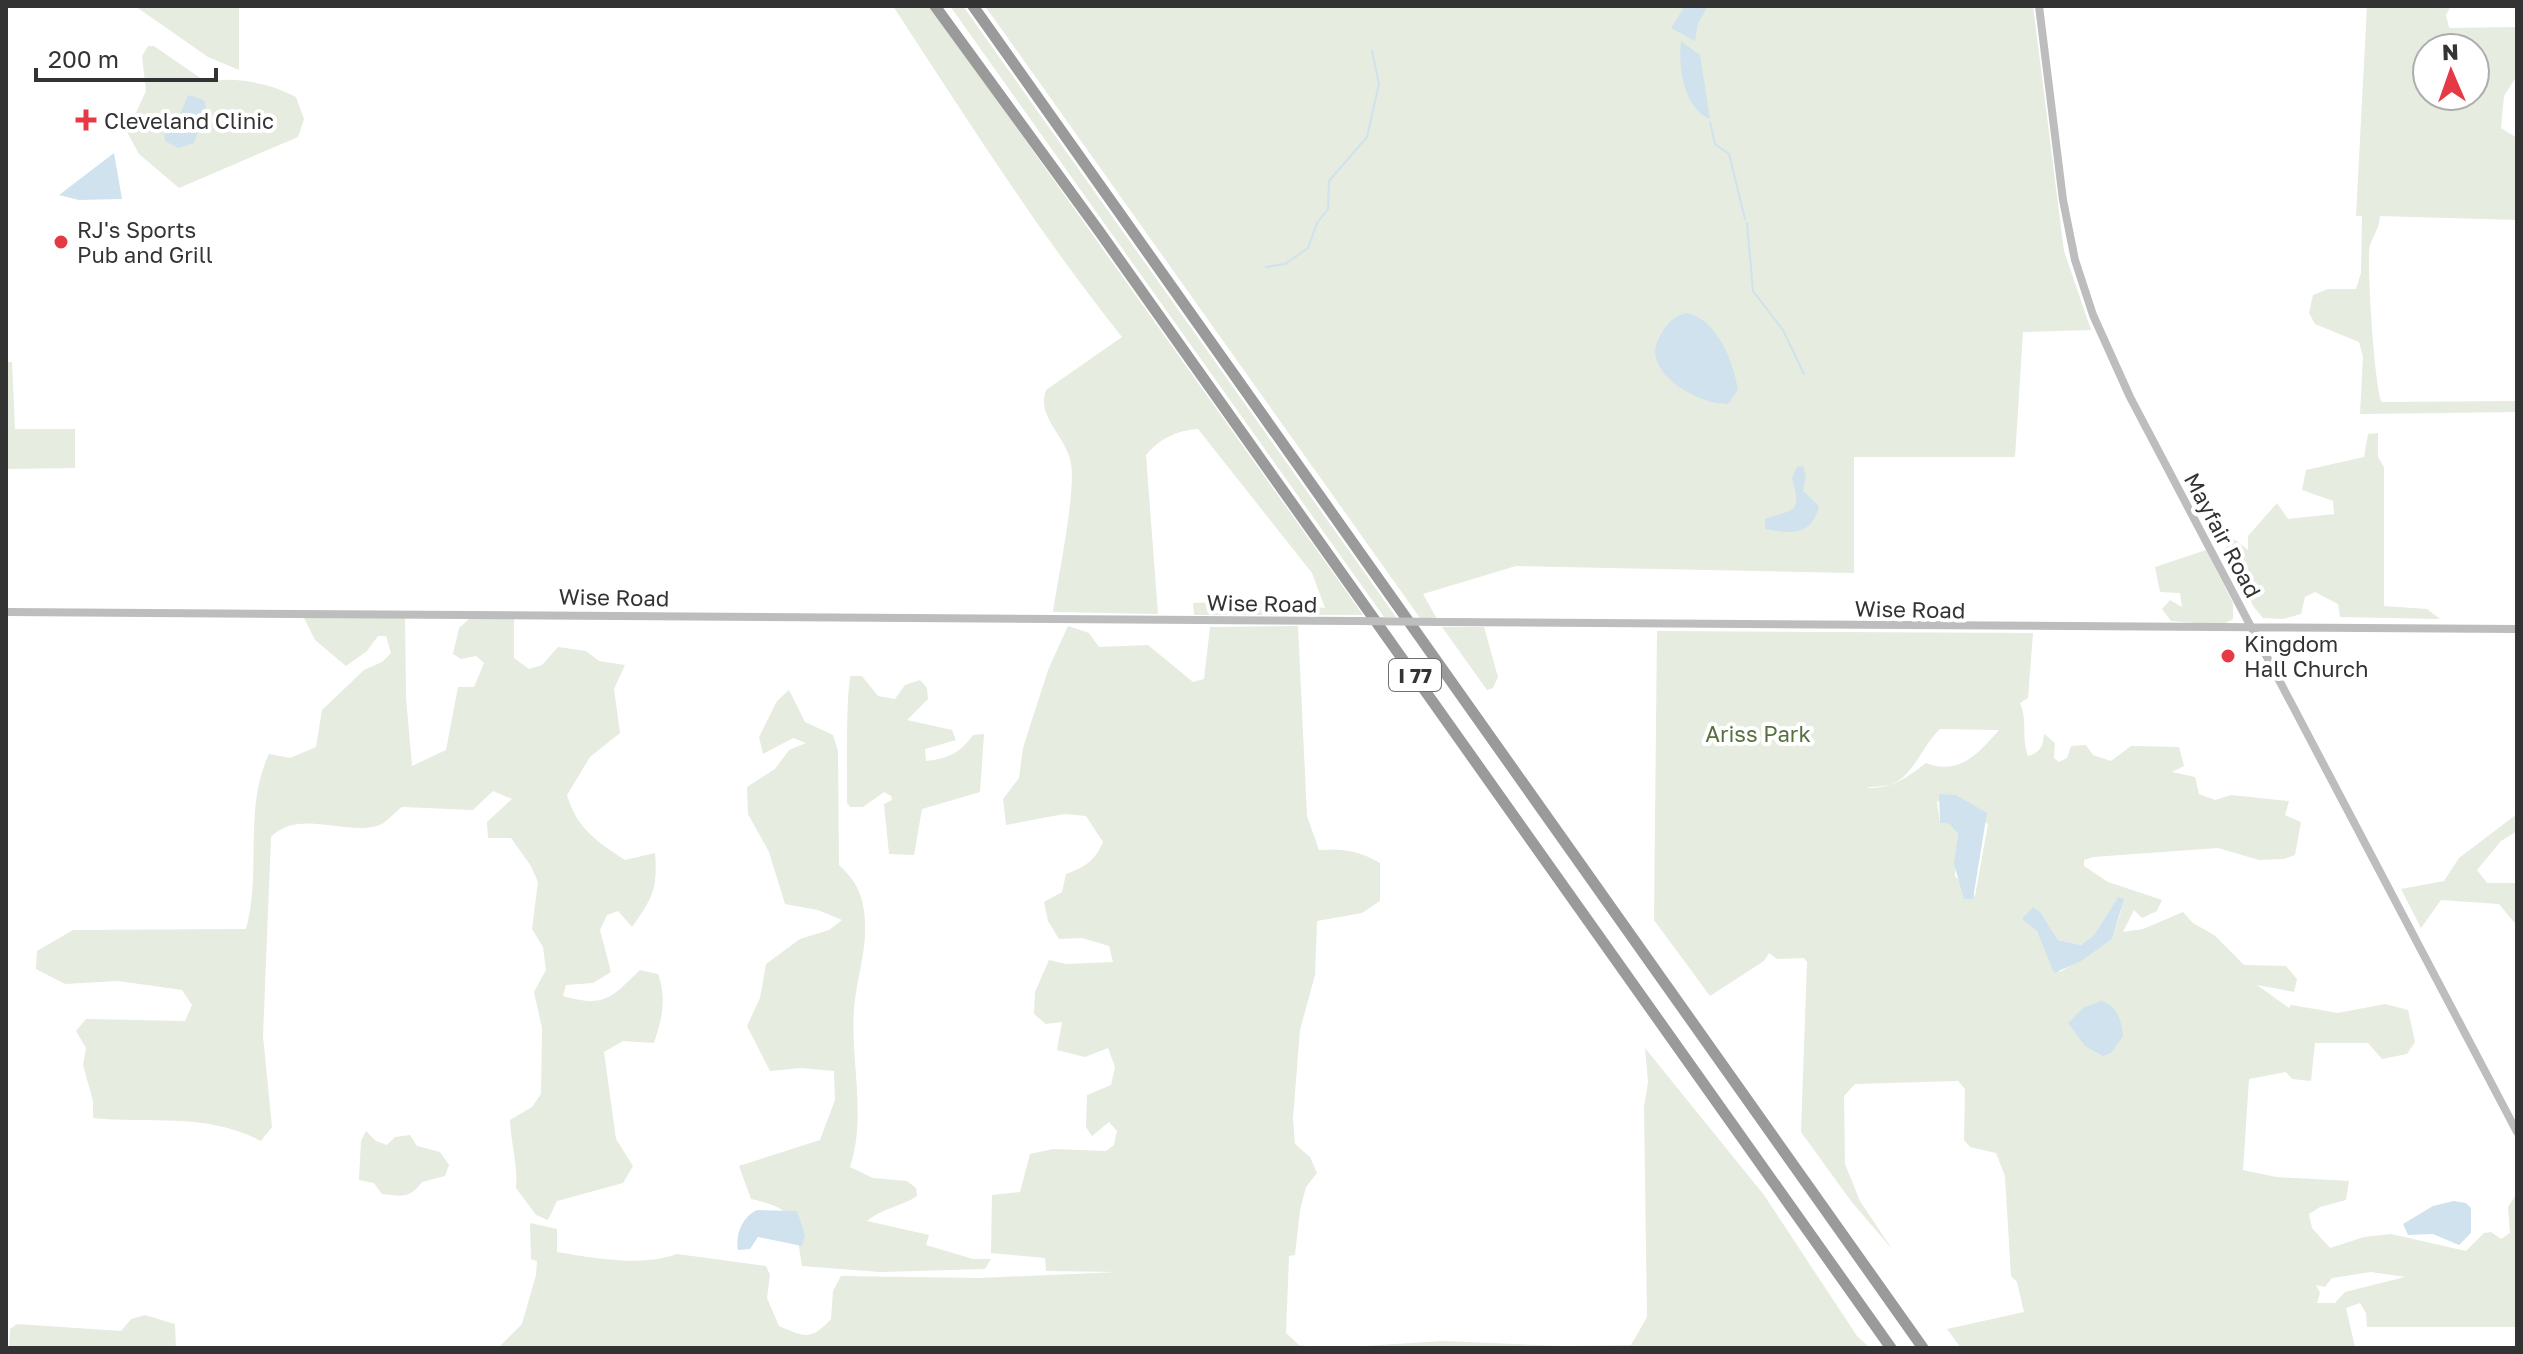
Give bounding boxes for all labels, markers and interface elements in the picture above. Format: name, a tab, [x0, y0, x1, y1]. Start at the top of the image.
scale bar	[36, 32, 216, 82]
north arrow	[2411, 32, 2491, 112]
text: N	[2441, 38, 2459, 65]
text: 200 m	[48, 44, 119, 73]
place label: Cleveland Clinic	[104, 107, 274, 134]
marker: Cleveland Clinic	[75, 109, 97, 131]
place label: RJ's Sports Pub and Grill	[77, 216, 213, 268]
marker: RJ's Sports Pub and Grill	[52, 233, 70, 251]
street label: Mayfair Road	[2179, 468, 2267, 602]
street label: Wise Road	[558, 583, 670, 611]
street label: Wise Road	[1206, 589, 1318, 617]
street label: Wise Road	[1854, 595, 1966, 623]
place label: Kingdom Hall Church	[2244, 630, 2368, 682]
marker: Kingdom Hall Church	[2219, 647, 2237, 665]
road number: I 77	[1389, 659, 1441, 691]
park label: Ariss Park	[1705, 720, 1811, 747]

